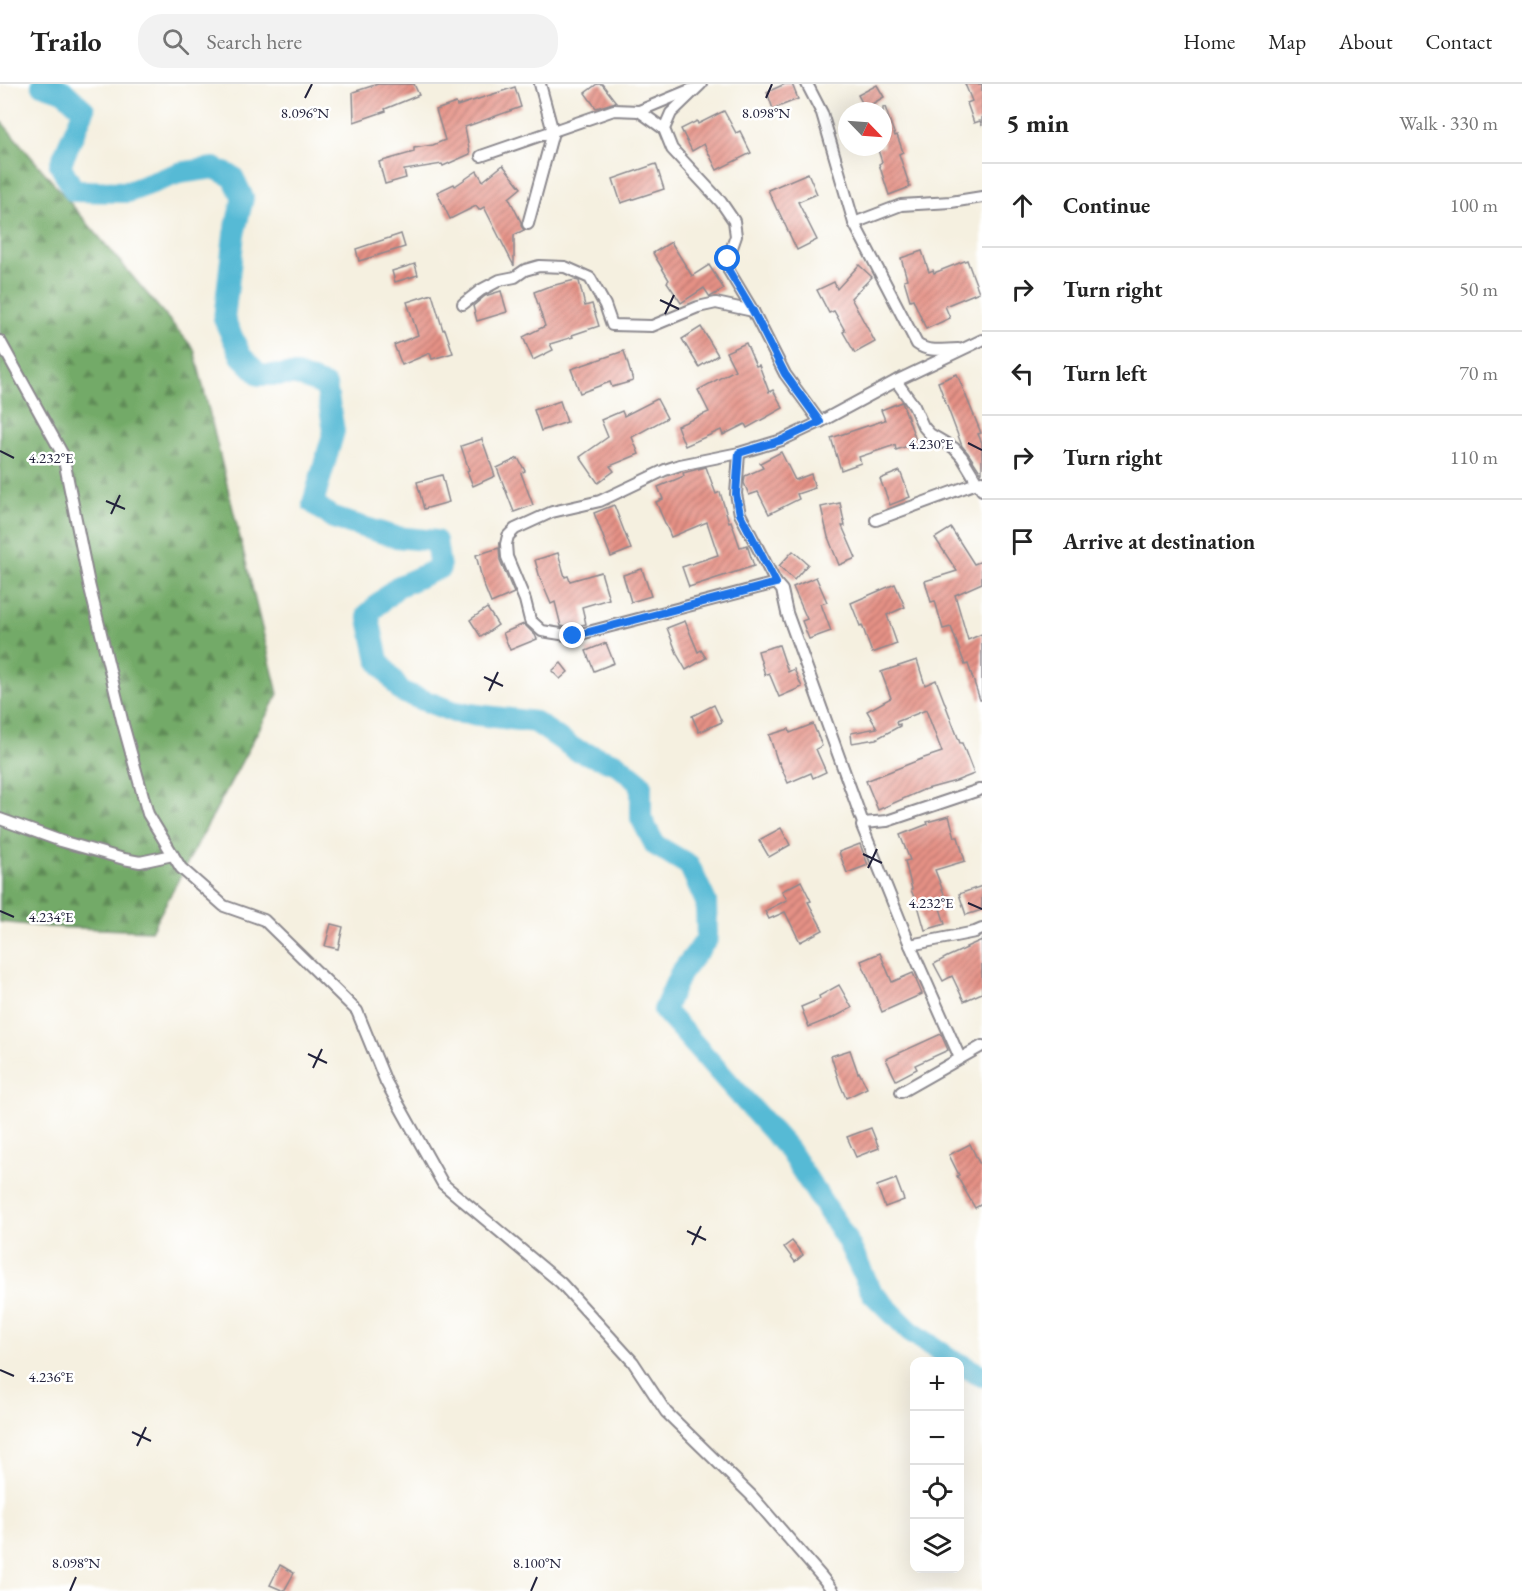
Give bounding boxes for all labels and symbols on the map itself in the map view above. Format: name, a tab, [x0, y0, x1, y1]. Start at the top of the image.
north arrow	[838, 102, 892, 156]
text: 8.096°N	[281, 103, 329, 122]
text: 8.098°N	[742, 103, 790, 122]
route start	[714, 245, 740, 271]
text: 4.230°E	[908, 434, 954, 453]
text: 4.232°E	[28, 448, 74, 467]
route end	[559, 622, 585, 648]
text: 4.232°E	[908, 893, 954, 912]
text: 4.234°E	[28, 907, 74, 926]
text: 4.236°E	[28, 1367, 74, 1386]
text: 8.098°N	[52, 1553, 100, 1572]
text: 8.100°N	[513, 1553, 561, 1572]

